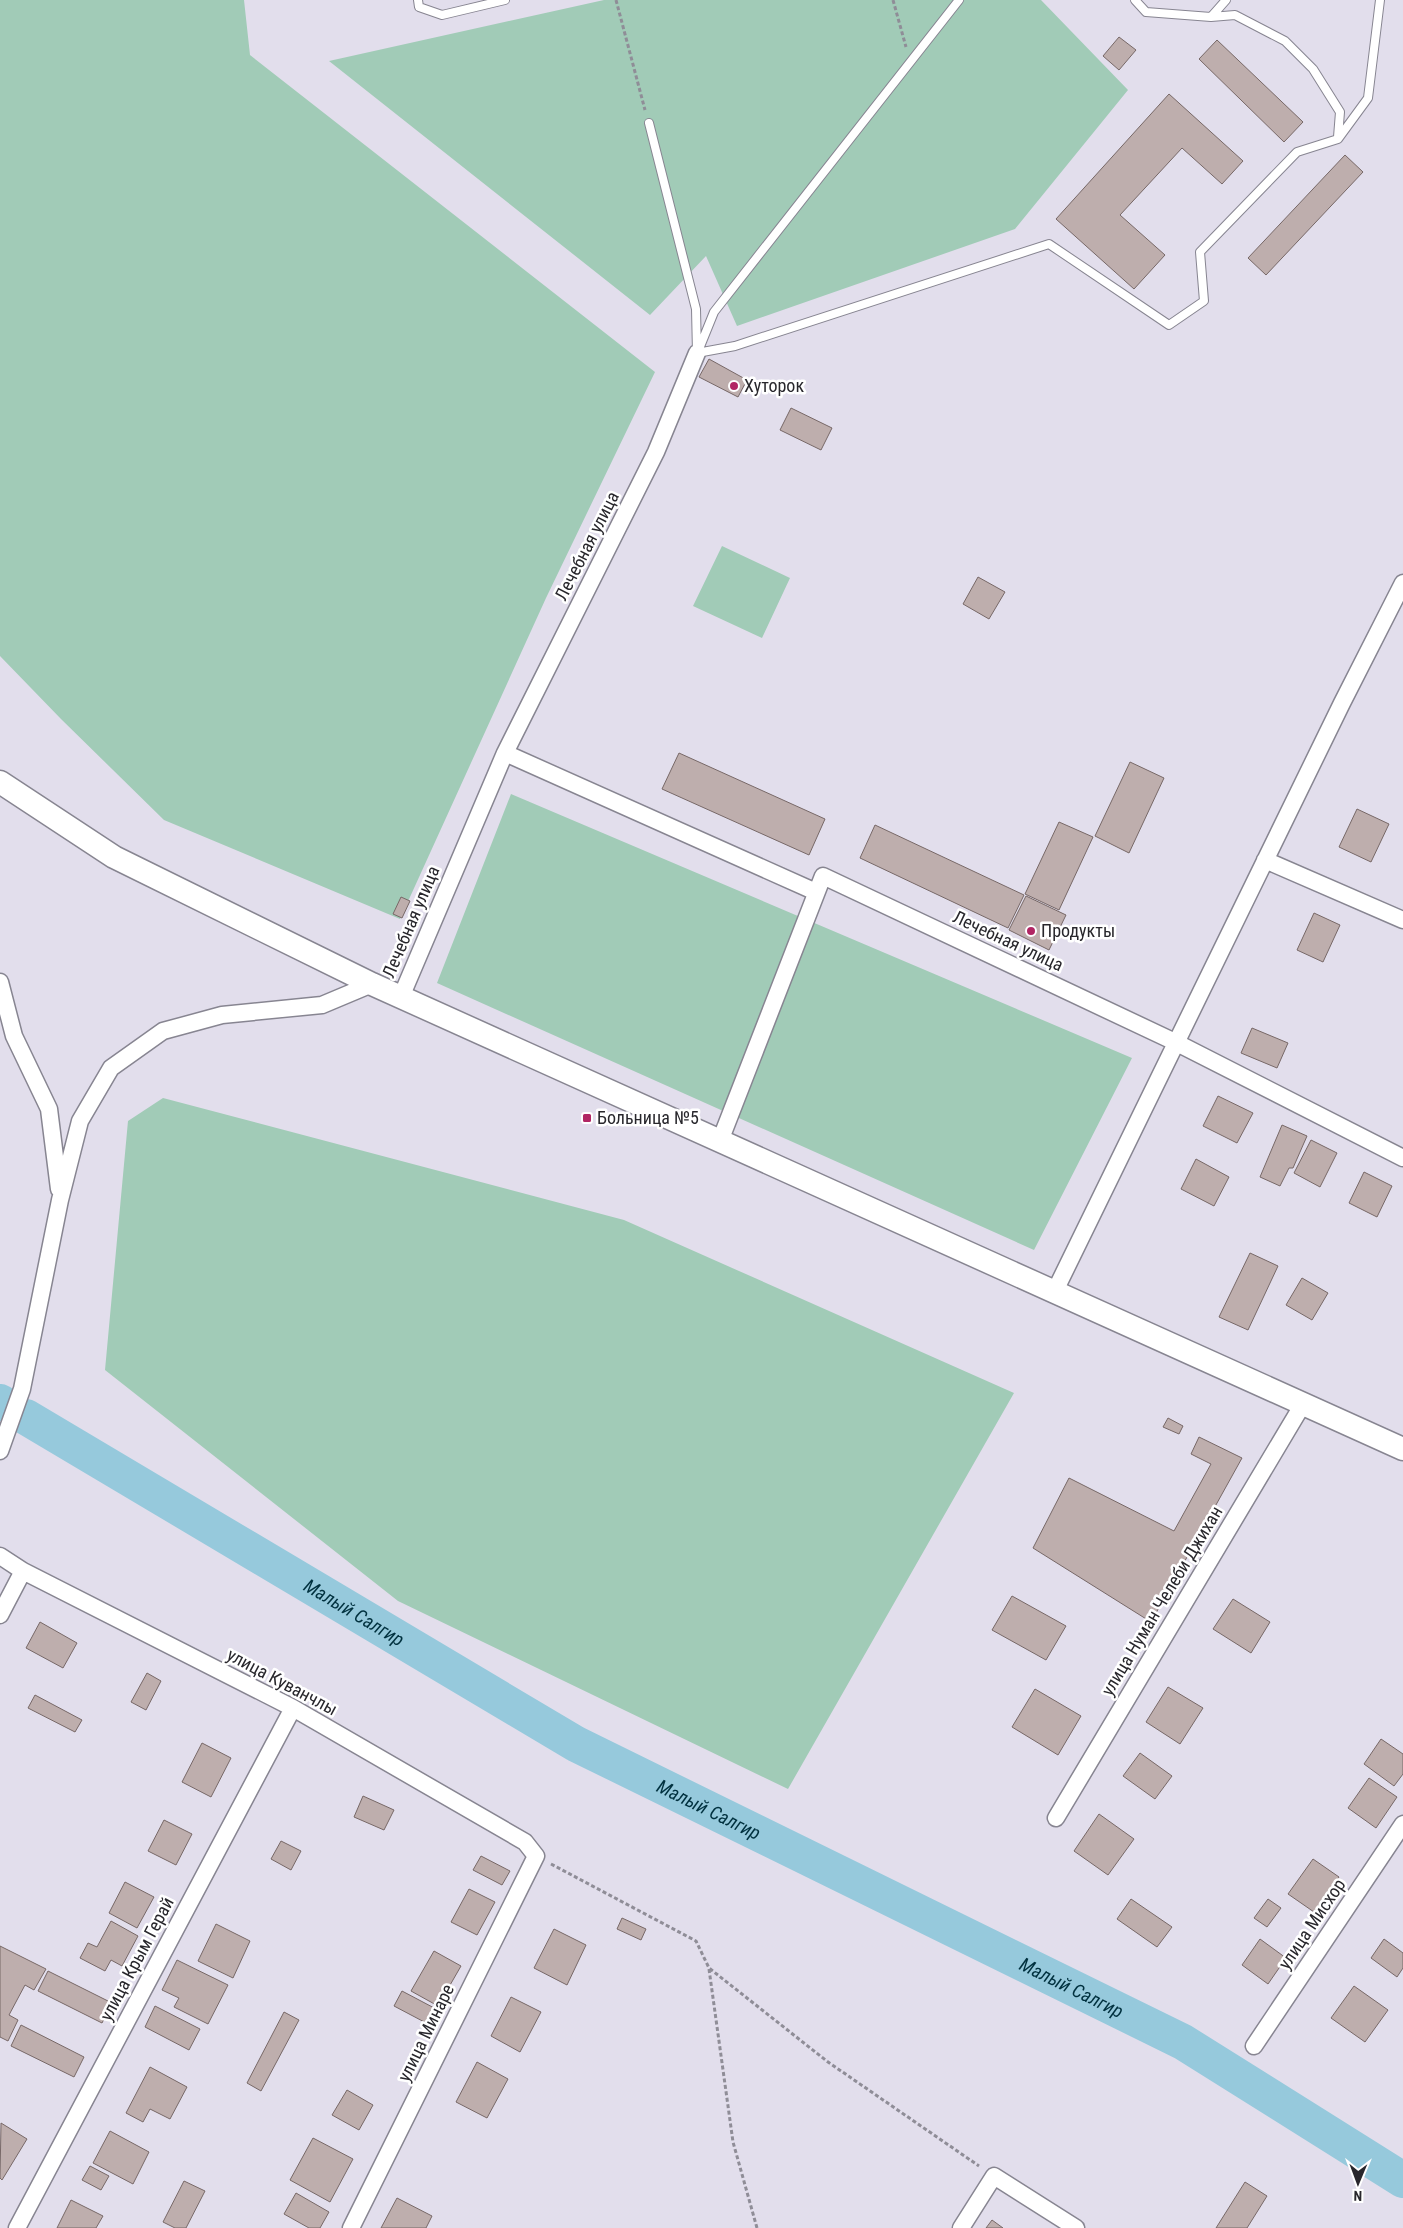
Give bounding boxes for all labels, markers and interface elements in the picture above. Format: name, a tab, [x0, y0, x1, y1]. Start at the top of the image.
place label: Хуторок	[744, 375, 804, 396]
marker: Хуторок	[728, 380, 740, 392]
street label: Лечебная улица	[550, 488, 623, 604]
street label: Лечебная улица	[378, 863, 444, 981]
street label: Лечебная улица	[950, 906, 1067, 975]
place label: Продукты	[1041, 920, 1115, 941]
marker: Продукты	[1025, 925, 1037, 937]
place label: Больница №5	[597, 1107, 699, 1128]
marker: Больница №5	[581, 1112, 593, 1124]
street label: улица Нуман Челеби Джихан	[1097, 1502, 1227, 1699]
water label: Малый Салгир	[300, 1574, 408, 1651]
street label: улица Куванчлы	[224, 1644, 341, 1719]
water label: Малый Салгир	[653, 1775, 764, 1845]
street label: улица Мисхор	[1274, 1874, 1350, 1973]
street label: улица Крым Герай	[95, 1893, 178, 2024]
water label: Малый Салгир	[1016, 1953, 1127, 2023]
street label: улица Минаре	[393, 1981, 458, 2085]
north arrow	[1333, 2158, 1383, 2208]
text: N	[1353, 2188, 1362, 2204]

